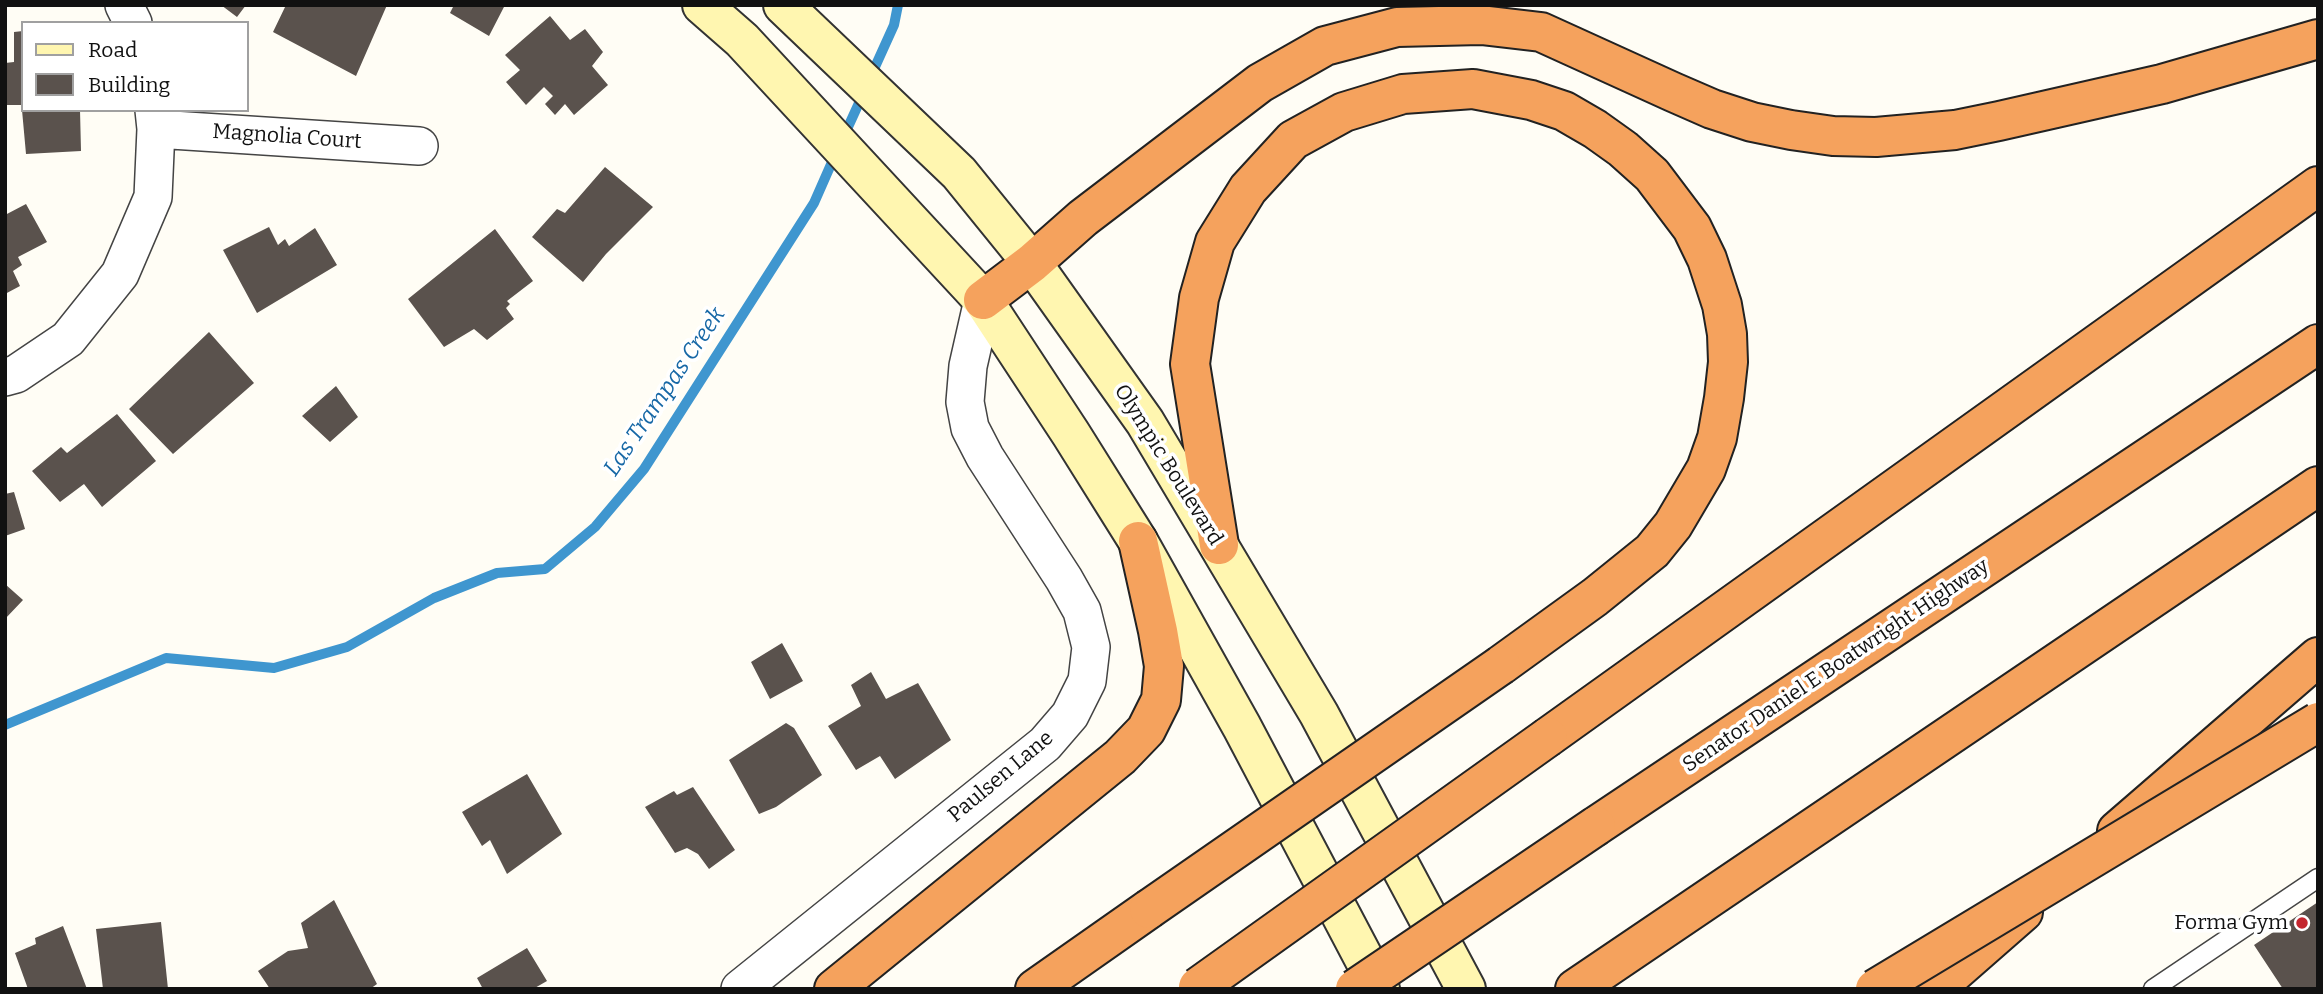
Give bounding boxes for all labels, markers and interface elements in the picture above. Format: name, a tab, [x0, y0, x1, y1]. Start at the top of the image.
legend	[21, 21, 248, 112]
text: Road	[88, 37, 137, 63]
text: Building	[88, 72, 170, 98]
street label: Magnolia Court	[212, 119, 362, 155]
water label: Las Trampas Creek	[598, 302, 732, 482]
street label: Olympic Boulevard	[1108, 380, 1228, 550]
street label: Senator Daniel E Boatwright Highway	[1678, 554, 1994, 778]
street label: Paulsen Lane	[943, 726, 1059, 828]
place label: Forma Gym	[2174, 910, 2288, 936]
marker: Forma Gym	[2294, 915, 2310, 931]

